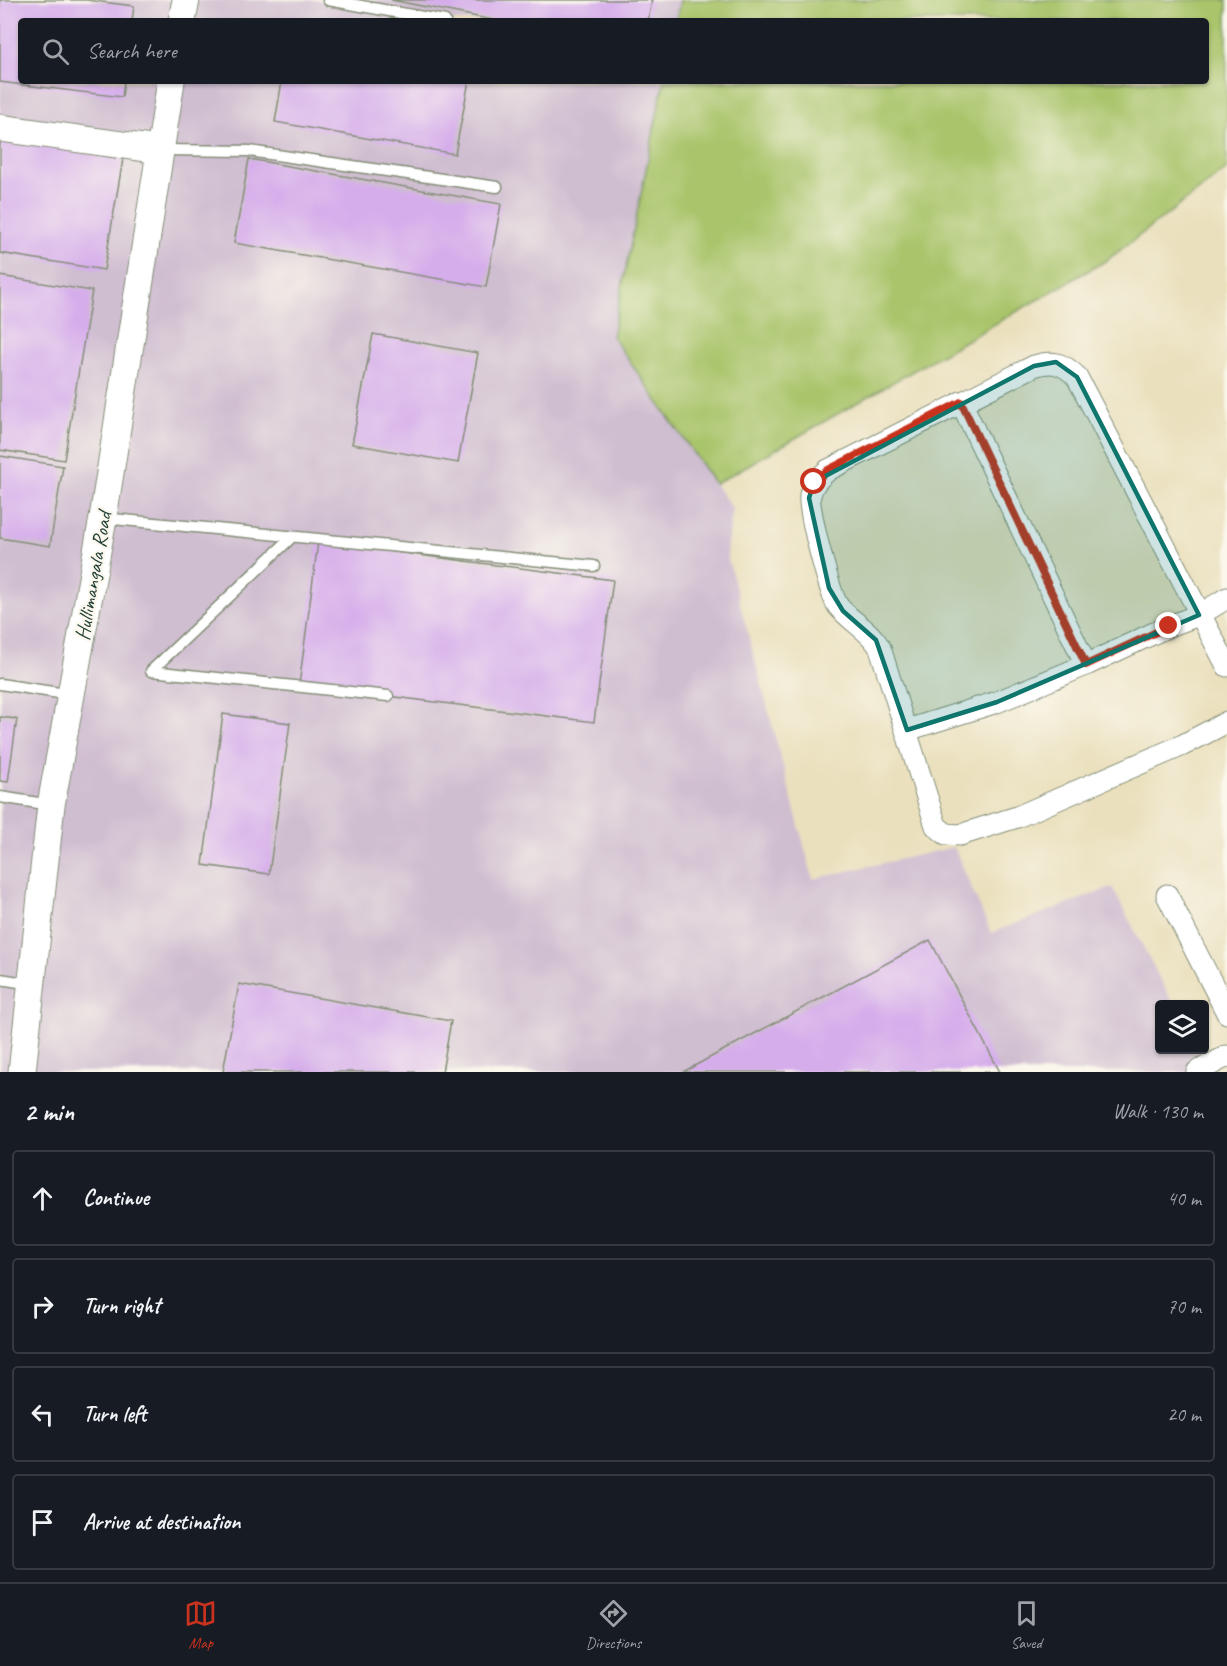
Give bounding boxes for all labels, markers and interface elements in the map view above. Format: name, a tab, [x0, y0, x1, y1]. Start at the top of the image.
search box	[18, 18, 1209, 84]
icon: search	[39, 35, 72, 68]
text: Search here	[87, 37, 177, 65]
route start	[800, 468, 826, 494]
street label: Hullimangala Road	[69, 506, 118, 642]
route end	[1155, 612, 1181, 638]
map controls	[1155, 1000, 1209, 1054]
button: layers	[1155, 1000, 1209, 1054]
text: 2 min	[24, 1095, 74, 1128]
text: Walk · 130 m	[1113, 1099, 1203, 1124]
icon: ahead	[26, 1182, 59, 1215]
text: Continue	[83, 1184, 149, 1212]
text: 40 m	[1167, 1186, 1201, 1211]
icon: right	[26, 1290, 59, 1323]
text: Turn right	[83, 1292, 160, 1320]
text: 70 m	[1167, 1294, 1201, 1319]
icon: left	[26, 1398, 59, 1431]
text: Turn left	[83, 1400, 147, 1428]
text: 20 m	[1167, 1402, 1201, 1427]
icon: arrive	[26, 1506, 59, 1539]
text: Arrive at destination	[83, 1508, 240, 1536]
tab: Map	[184, 1597, 217, 1653]
tab: Directions	[586, 1597, 641, 1653]
tab: Saved	[1010, 1597, 1043, 1653]

